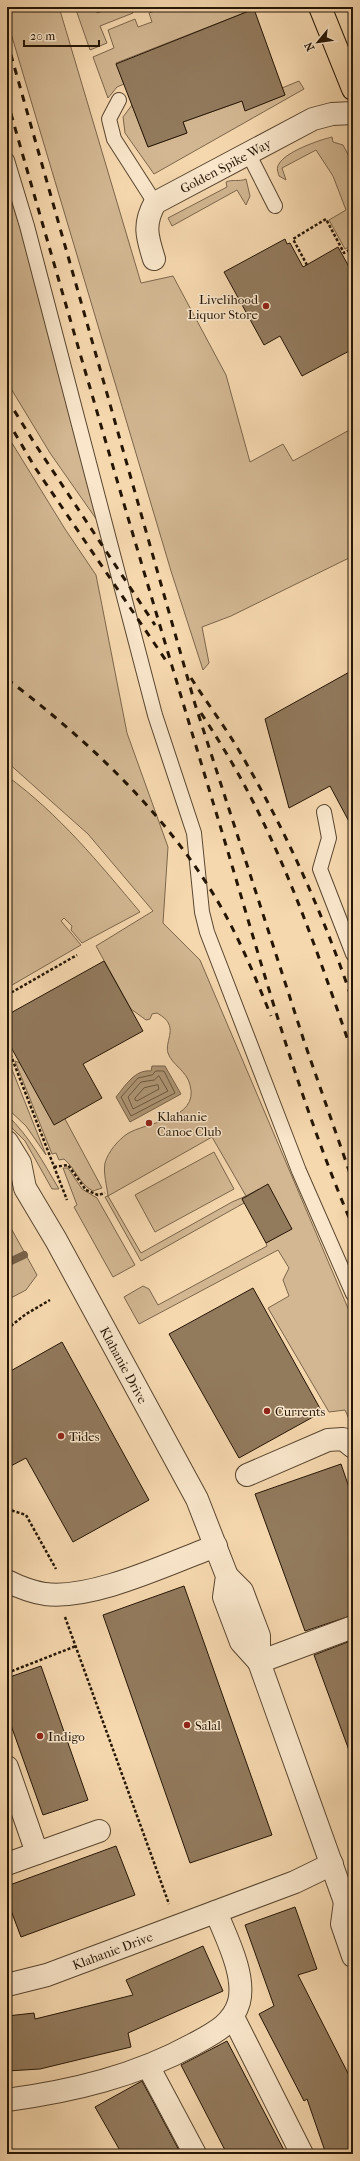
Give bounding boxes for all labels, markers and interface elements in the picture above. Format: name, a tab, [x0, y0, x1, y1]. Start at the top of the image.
scale bar	[24, 22, 99, 48]
north arrow	[298, 22, 338, 62]
text: 20 m	[30, 29, 55, 43]
text: N	[302, 39, 317, 53]
street label: Golden Spike Way	[178, 135, 275, 196]
place label: Livelihood Liquor Store	[188, 292, 259, 322]
marker: Livelihood Liquor Store	[261, 301, 271, 311]
place label: Klahanie Canoe Club	[157, 1109, 222, 1139]
marker: Klahanie Canoe Club	[144, 1118, 154, 1128]
street label: Klahanie Drive	[97, 1324, 151, 1406]
place label: Currents	[275, 1404, 326, 1419]
marker: Currents	[262, 1406, 272, 1416]
place label: Tides	[69, 1429, 100, 1444]
marker: Tides	[56, 1431, 66, 1441]
place label: Salal	[195, 1718, 221, 1733]
marker: Salal	[182, 1720, 192, 1730]
place label: Indigo	[48, 1729, 85, 1744]
marker: Indigo	[35, 1731, 45, 1741]
street label: Klahanie Drive	[70, 1929, 155, 1973]

